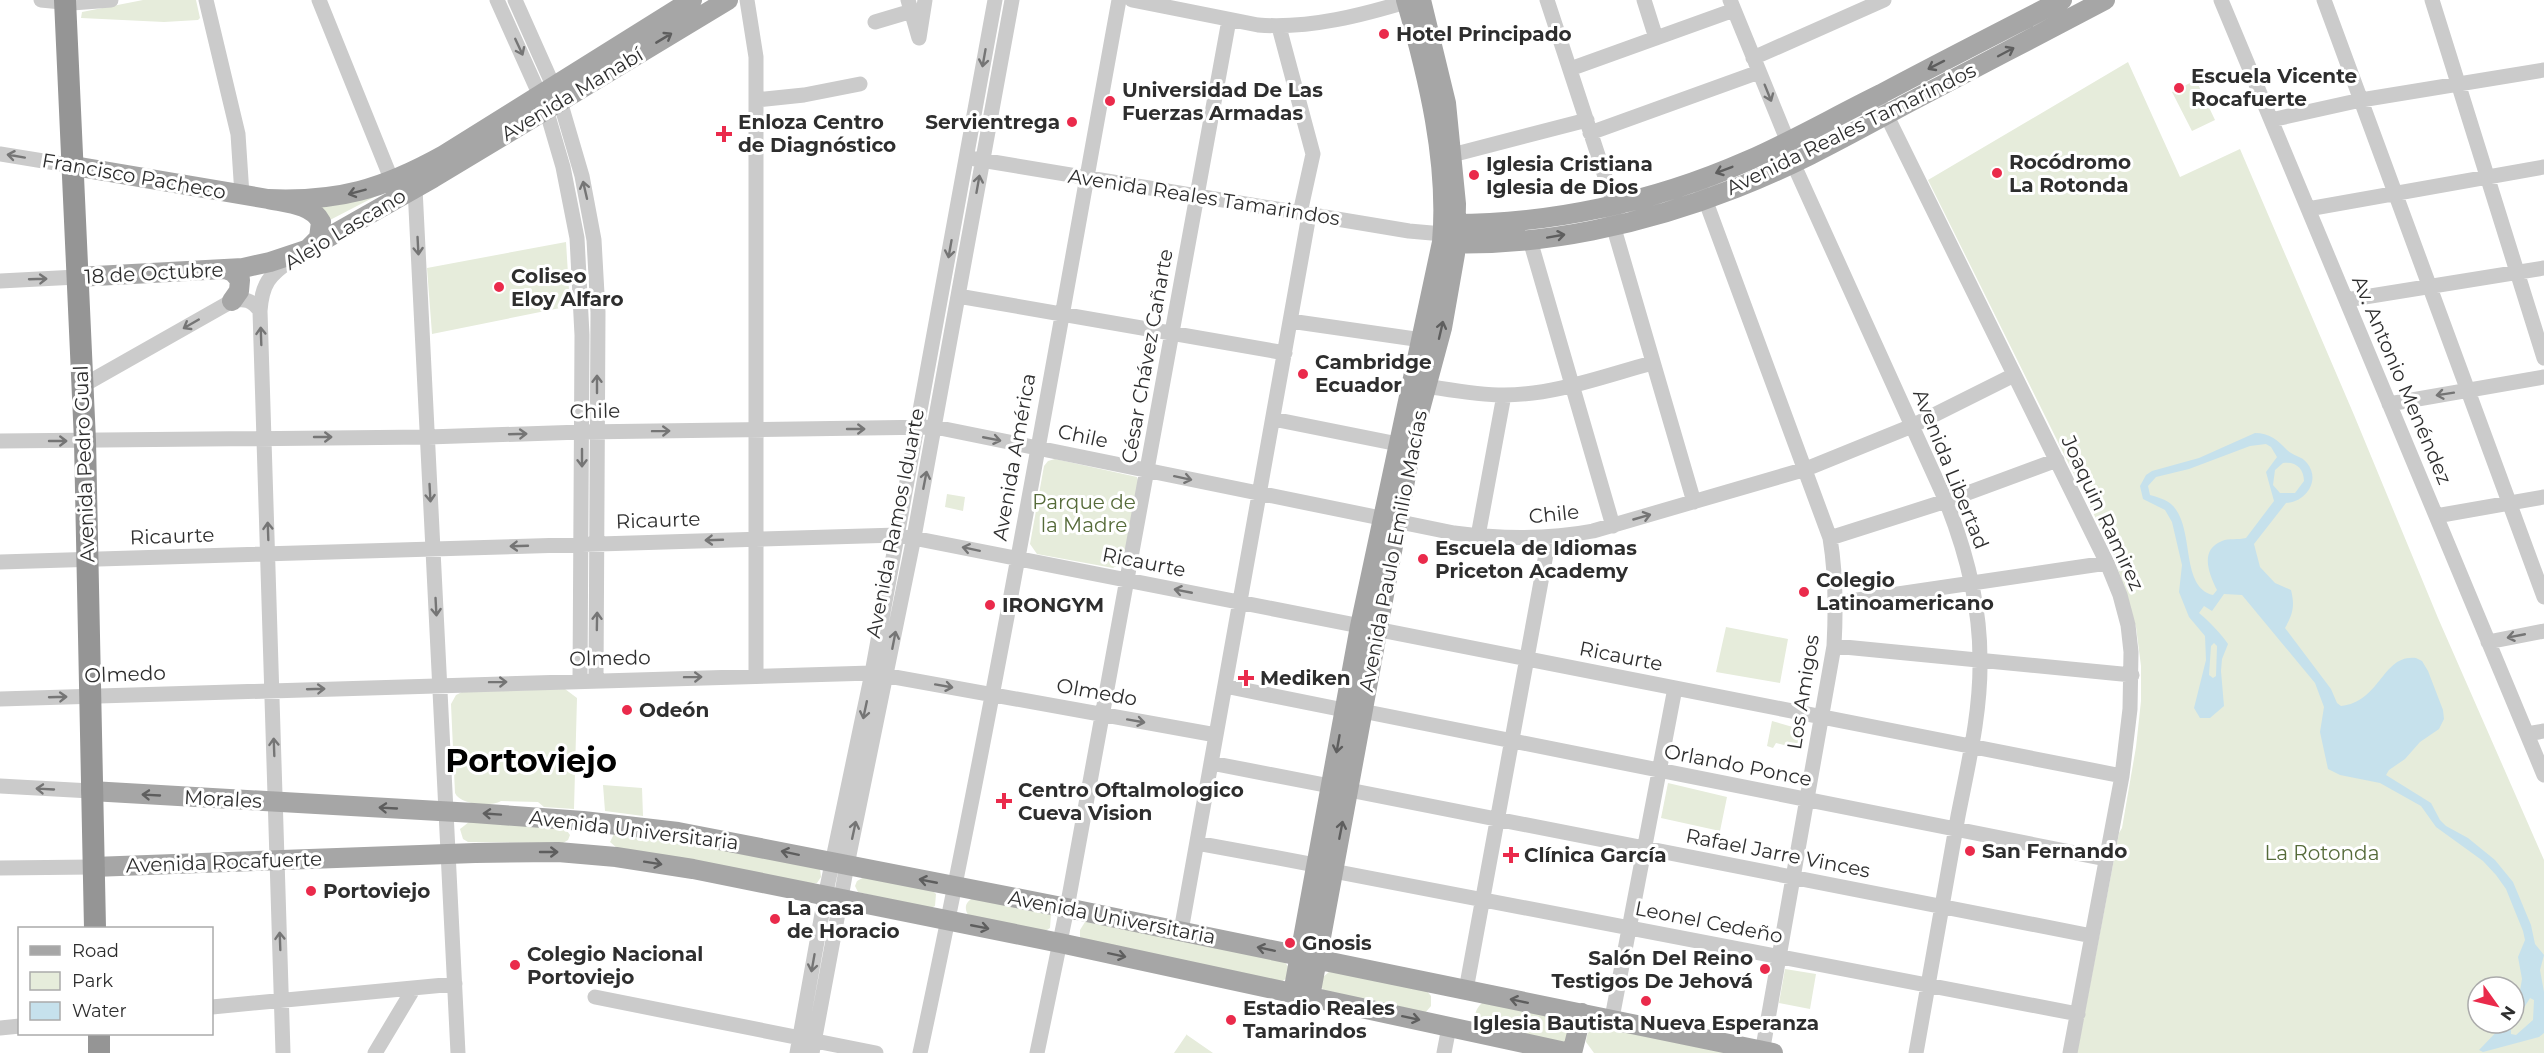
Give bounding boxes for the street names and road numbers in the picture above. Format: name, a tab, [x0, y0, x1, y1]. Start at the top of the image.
street label: Avenida Manabí	[497, 41, 649, 146]
street label: Avenida Reales Tamarindos	[1722, 58, 1980, 200]
street label: Francisco Pacheco	[40, 148, 228, 204]
street label: Avenida Reales Tamarindos	[1066, 164, 1342, 230]
street label: Alejo Lascano	[280, 183, 410, 275]
street label: César Chávez Cañarte	[1116, 247, 1178, 465]
street label: 18 de Octubre	[84, 257, 224, 289]
street label: Av. Antonio Menéndez	[2347, 272, 2457, 488]
street label: Avenida Pedro Gual	[69, 365, 99, 563]
street label: Avenida América	[987, 371, 1041, 543]
street label: Avenida Libertad	[1908, 386, 1994, 552]
street label: Chile	[570, 399, 620, 423]
street label: Avenida Ramos Iduarte	[861, 406, 929, 640]
street label: Avenida Paulo Emilio Macías	[1354, 408, 1432, 694]
street label: Chile	[1056, 419, 1110, 453]
street label: Joaquin Ramirez	[2056, 431, 2149, 594]
street label: Chile	[1528, 499, 1580, 529]
street label: Ricaurte	[615, 507, 701, 533]
street label: Ricaurte	[129, 523, 215, 549]
street label: Ricaurte	[1100, 542, 1188, 582]
street label: Los Amigos	[1782, 633, 1824, 751]
street label: Ricaurte	[1577, 636, 1665, 676]
street label: Olmedo	[569, 645, 651, 671]
street label: Olmedo	[84, 661, 166, 687]
street label: Olmedo	[1055, 673, 1139, 711]
street label: Orlando Ponce	[1662, 739, 1814, 791]
street label: Morales	[183, 785, 263, 813]
street label: Avenida Universitaria	[528, 805, 740, 855]
street label: Rafael Jarre Vinces	[1684, 823, 1873, 883]
street label: Avenida Rocafuerte	[125, 847, 323, 877]
street label: Avenida Universitaria	[1006, 885, 1218, 949]
street label: Leonel Cedeño	[1633, 896, 1785, 948]

